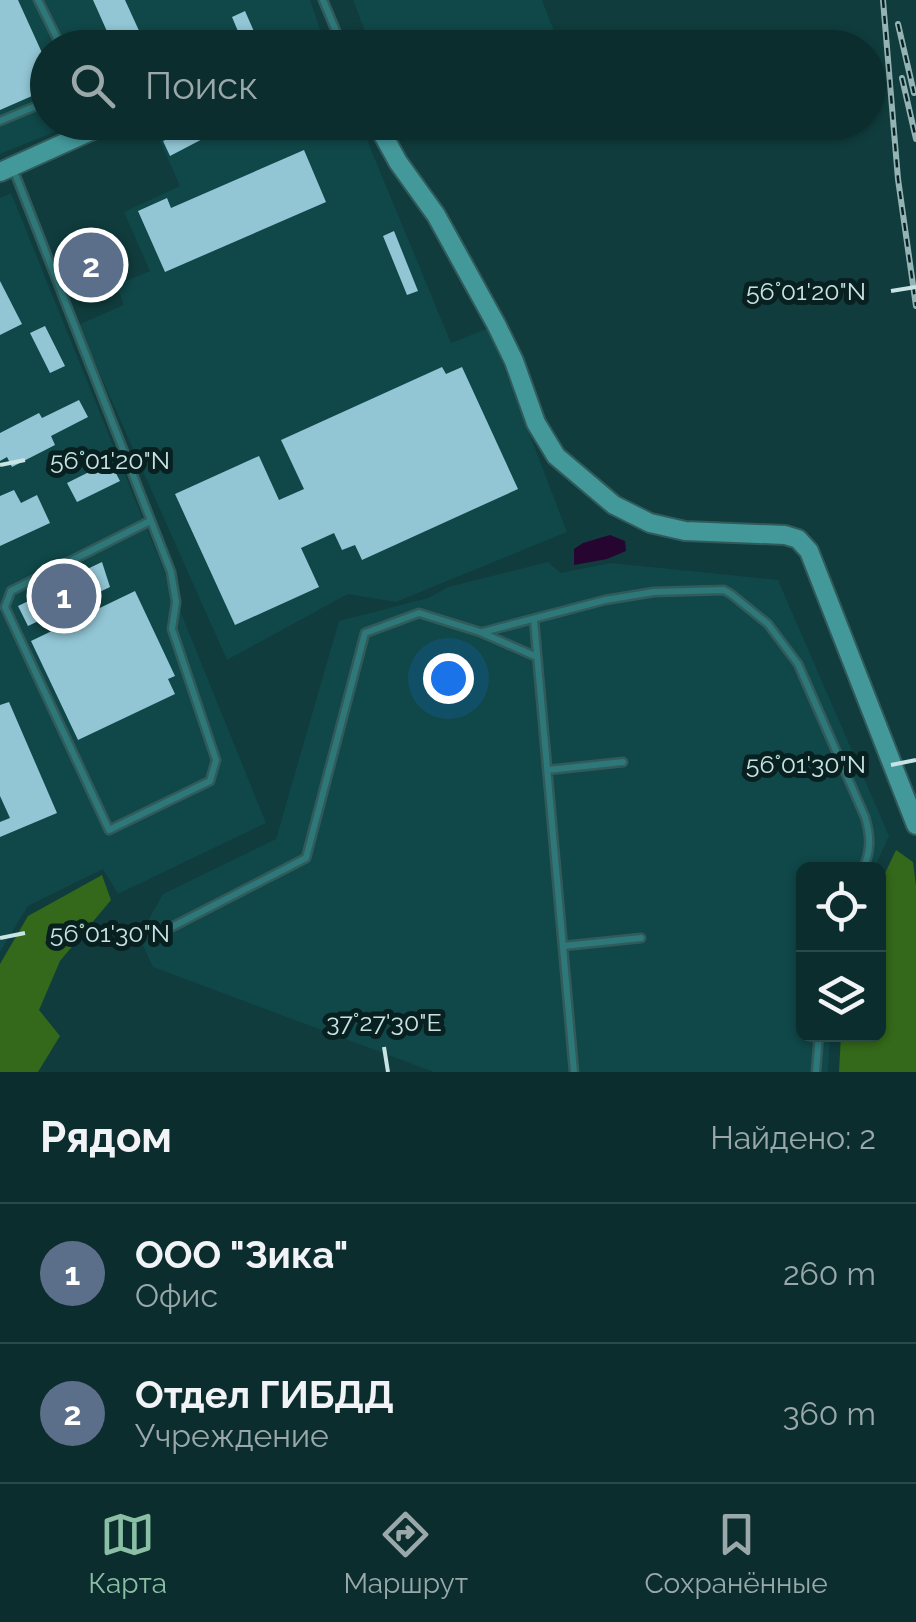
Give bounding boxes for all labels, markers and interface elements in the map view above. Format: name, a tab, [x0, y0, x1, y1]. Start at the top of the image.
search box	[30, 30, 886, 140]
icon: search	[65, 58, 120, 113]
text: Поиск	[145, 63, 258, 108]
pin: 2	[58, 228, 124, 302]
text: 56°01'20"N	[746, 276, 866, 306]
text: 56°01'20"N	[50, 445, 170, 475]
pin: 1	[32, 558, 96, 634]
your location	[423, 653, 474, 704]
text: 56°01'30"N	[746, 749, 866, 779]
map controls	[796, 862, 886, 1042]
button: locate	[796, 862, 886, 952]
text: 56°01'30"N	[50, 918, 170, 948]
button: layers	[796, 952, 886, 1042]
text: 37°27'30"E	[326, 1007, 442, 1037]
text: Рядом	[40, 1113, 172, 1162]
text: Найдено: 2	[710, 1119, 876, 1156]
text: ООО "Зика"	[135, 1232, 348, 1277]
text: 1	[65, 1255, 80, 1292]
text: 260 m	[783, 1255, 876, 1292]
text: Офис	[135, 1277, 218, 1314]
text: Отдел ГИБДД	[135, 1372, 394, 1417]
text: 2	[63, 1395, 82, 1432]
text: 360 m	[782, 1395, 876, 1432]
text: Учреждение	[135, 1417, 329, 1454]
tab: Карта	[88, 1507, 167, 1600]
tab: Маршрут	[343, 1507, 468, 1600]
tab: Сохранённые	[644, 1507, 828, 1600]

